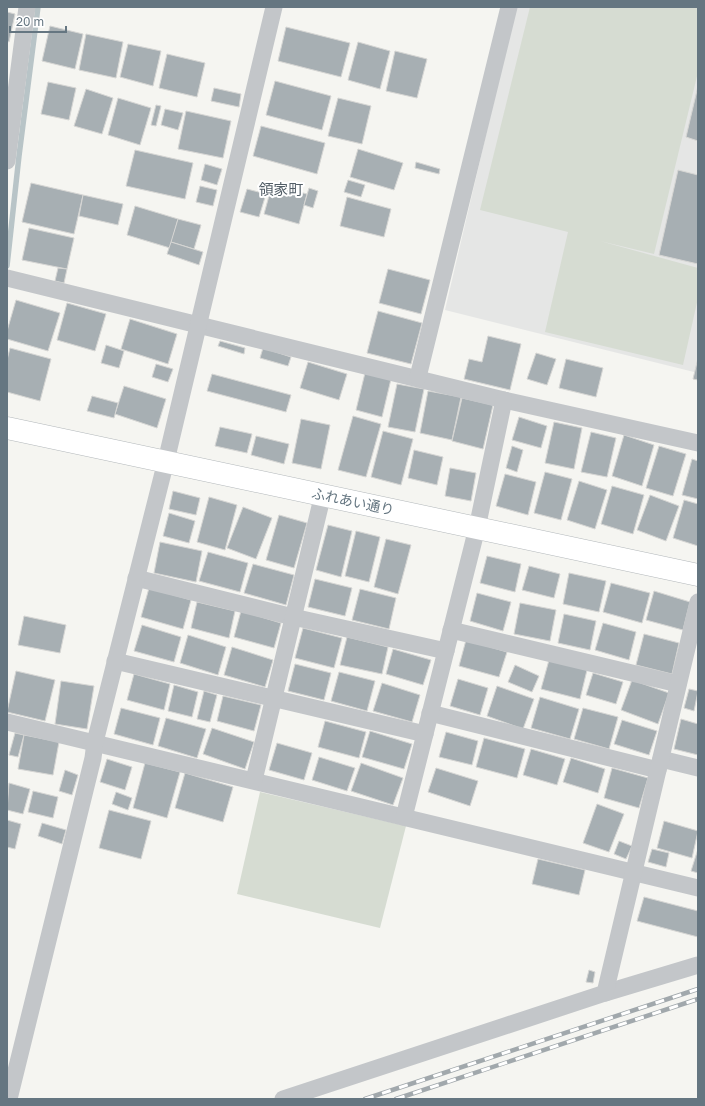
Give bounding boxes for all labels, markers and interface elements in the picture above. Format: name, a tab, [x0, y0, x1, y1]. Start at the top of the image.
scale bar	[10, 8, 66, 34]
text: 20 m	[16, 14, 44, 29]
district label: 領家町	[258, 180, 304, 198]
street label: ふれあい通り	[310, 484, 396, 518]

